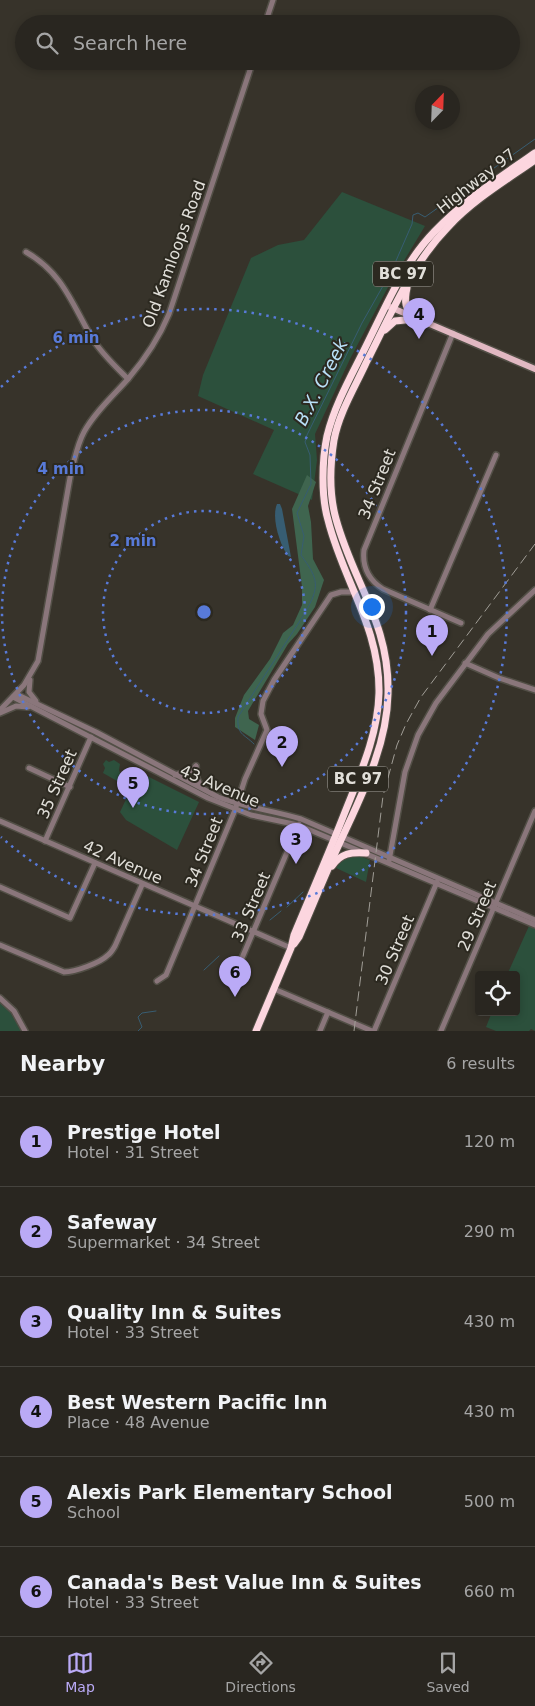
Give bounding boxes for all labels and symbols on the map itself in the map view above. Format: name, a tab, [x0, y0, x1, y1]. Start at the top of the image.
north arrow	[415, 85, 460, 130]
street label: Highway 97	[433, 144, 519, 218]
street label: Old Kamloops Road	[138, 178, 210, 330]
road number: BC 97	[373, 262, 433, 286]
pin: 4	[403, 298, 435, 339]
text: 6 min	[52, 329, 100, 347]
water label: B.X. Creek	[290, 334, 352, 429]
street label: 34 Street	[354, 446, 400, 522]
text: 4 min	[37, 460, 85, 478]
text: 2 min	[109, 532, 157, 550]
your location	[359, 594, 385, 620]
centre of rings	[195, 603, 213, 621]
pin: 1	[416, 615, 448, 656]
pin: 2	[266, 726, 298, 767]
street label: 35 Street	[33, 746, 81, 822]
street label: 43 Avenue	[177, 761, 263, 811]
road number: BC 97	[328, 766, 388, 792]
pin: 5	[117, 767, 149, 808]
street label: 34 Street	[181, 814, 227, 890]
pin: 3	[280, 823, 312, 864]
street label: 42 Avenue	[80, 836, 166, 888]
street label: 33 Street	[228, 869, 274, 945]
street label: 29 Street	[454, 878, 500, 954]
street label: 30 Street	[372, 912, 418, 988]
pin: 6	[219, 956, 251, 997]

